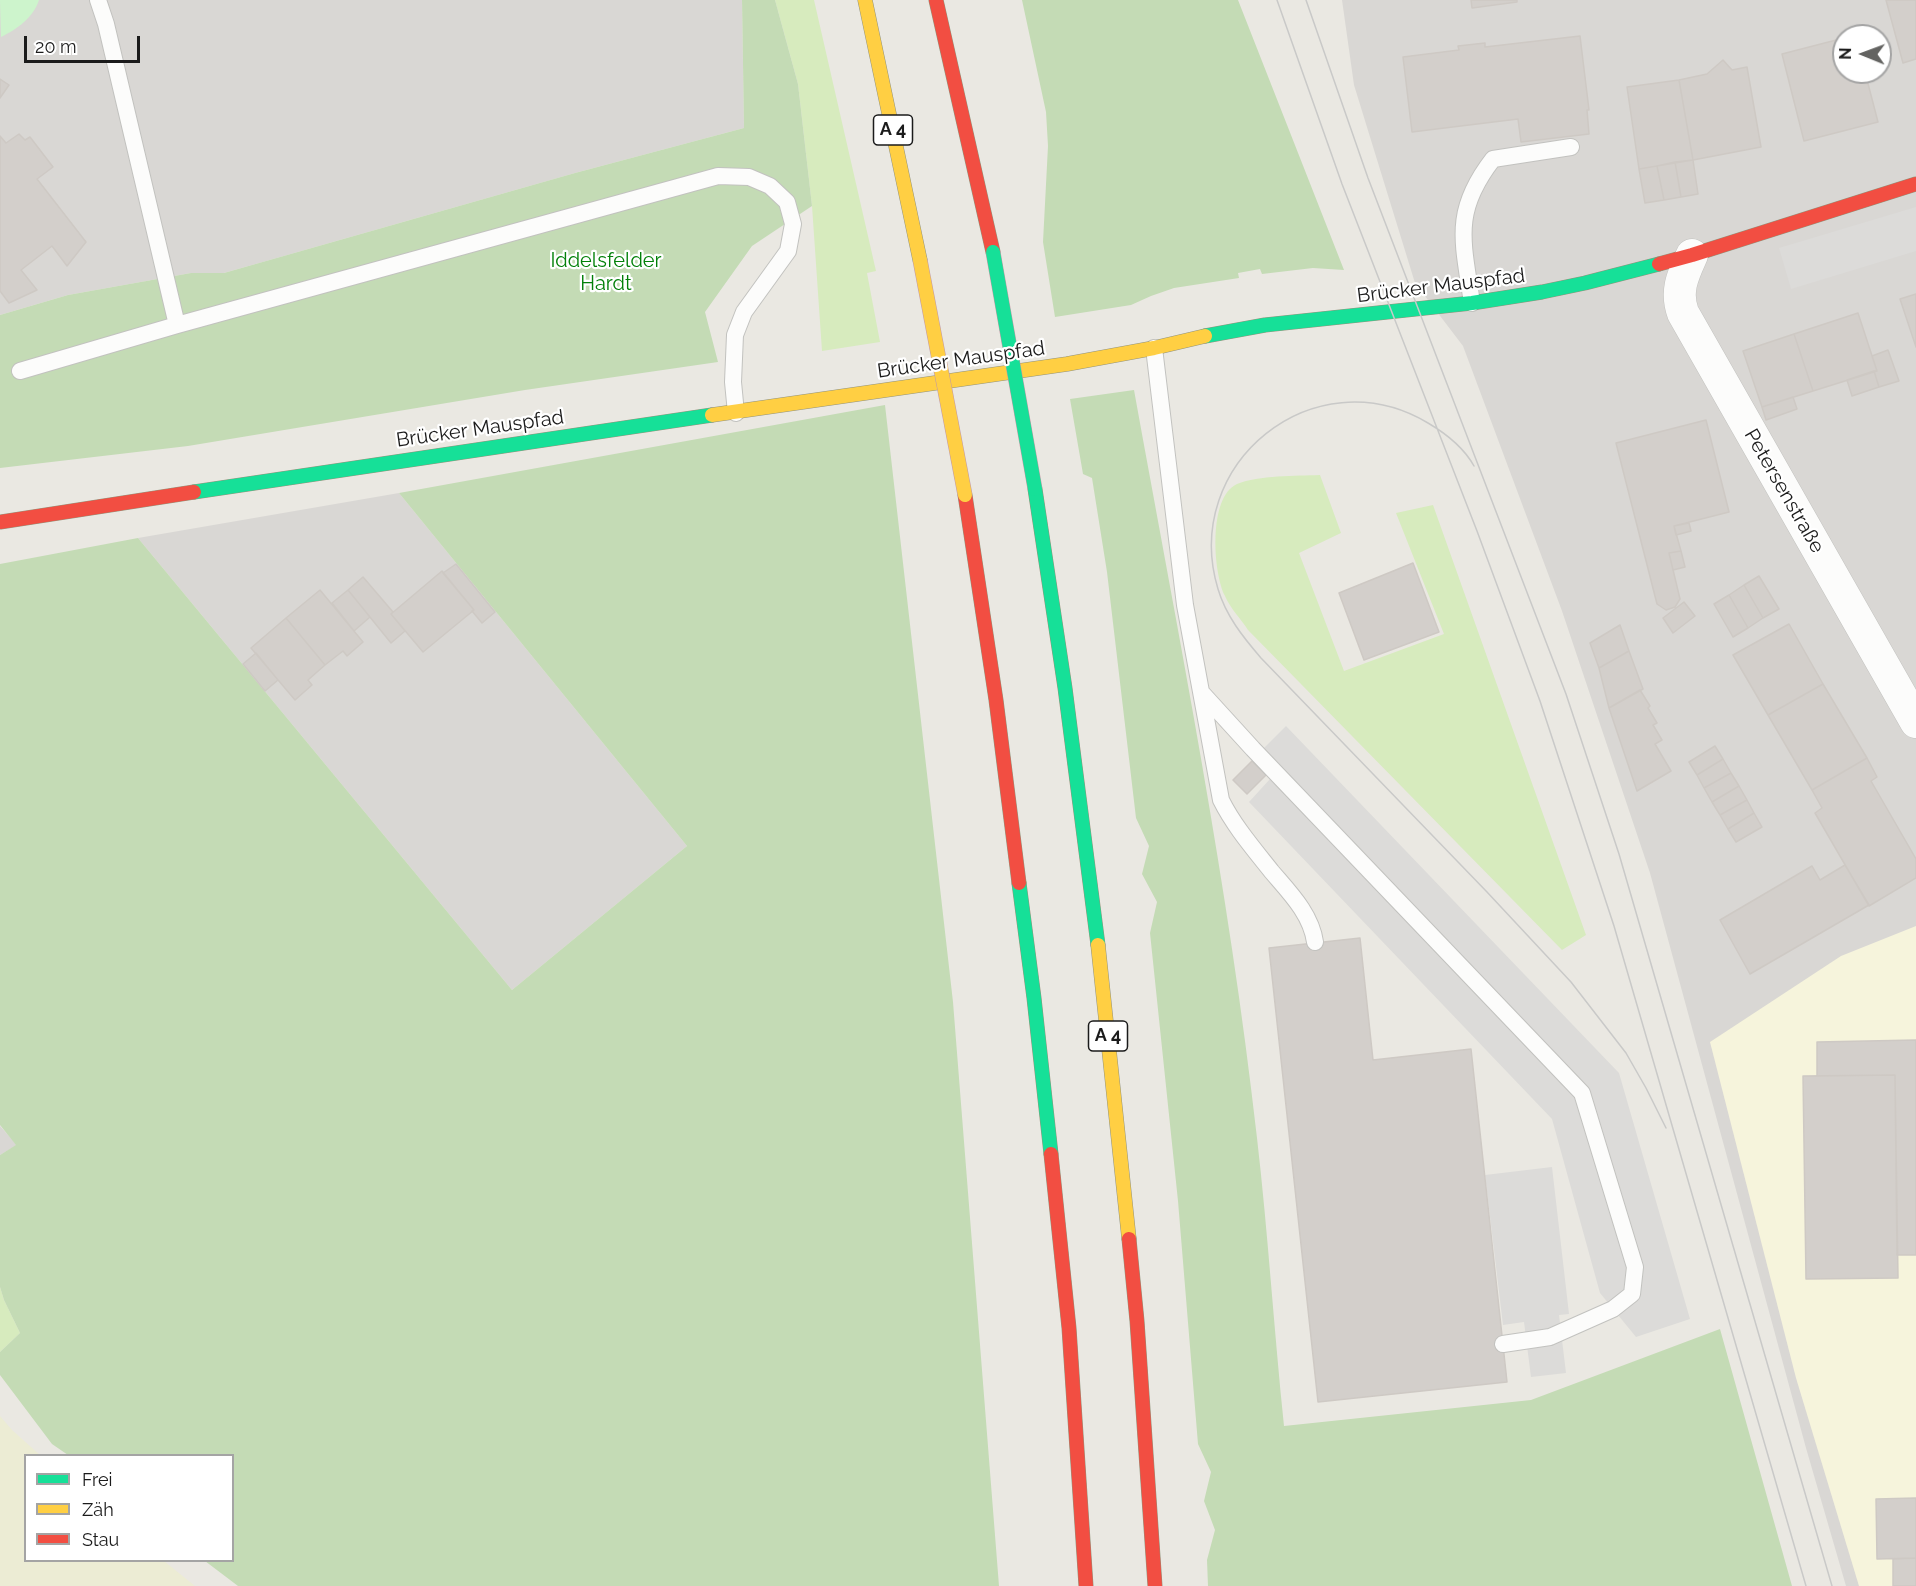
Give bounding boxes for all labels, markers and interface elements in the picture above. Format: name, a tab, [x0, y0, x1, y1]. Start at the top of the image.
scale bar	[27, 24, 142, 62]
north arrow	[1832, 24, 1892, 84]
text: 20 m	[35, 36, 77, 57]
text: N	[1836, 47, 1855, 60]
road number: A 4	[874, 115, 912, 145]
park label: Iddelsfelder Hardt	[550, 249, 662, 296]
street label: Brücker Mauspfad	[1356, 264, 1526, 308]
street label: Brücker Mauspfad	[876, 336, 1046, 384]
street label: Brücker Mauspfad	[395, 405, 565, 453]
street label: Petersenstraße	[1739, 425, 1829, 557]
road number: A 4	[1088, 1021, 1128, 1051]
legend	[24, 1454, 234, 1562]
text: Frei	[82, 1469, 112, 1490]
text: Zäh	[82, 1499, 114, 1520]
text: Stau	[82, 1529, 119, 1550]

